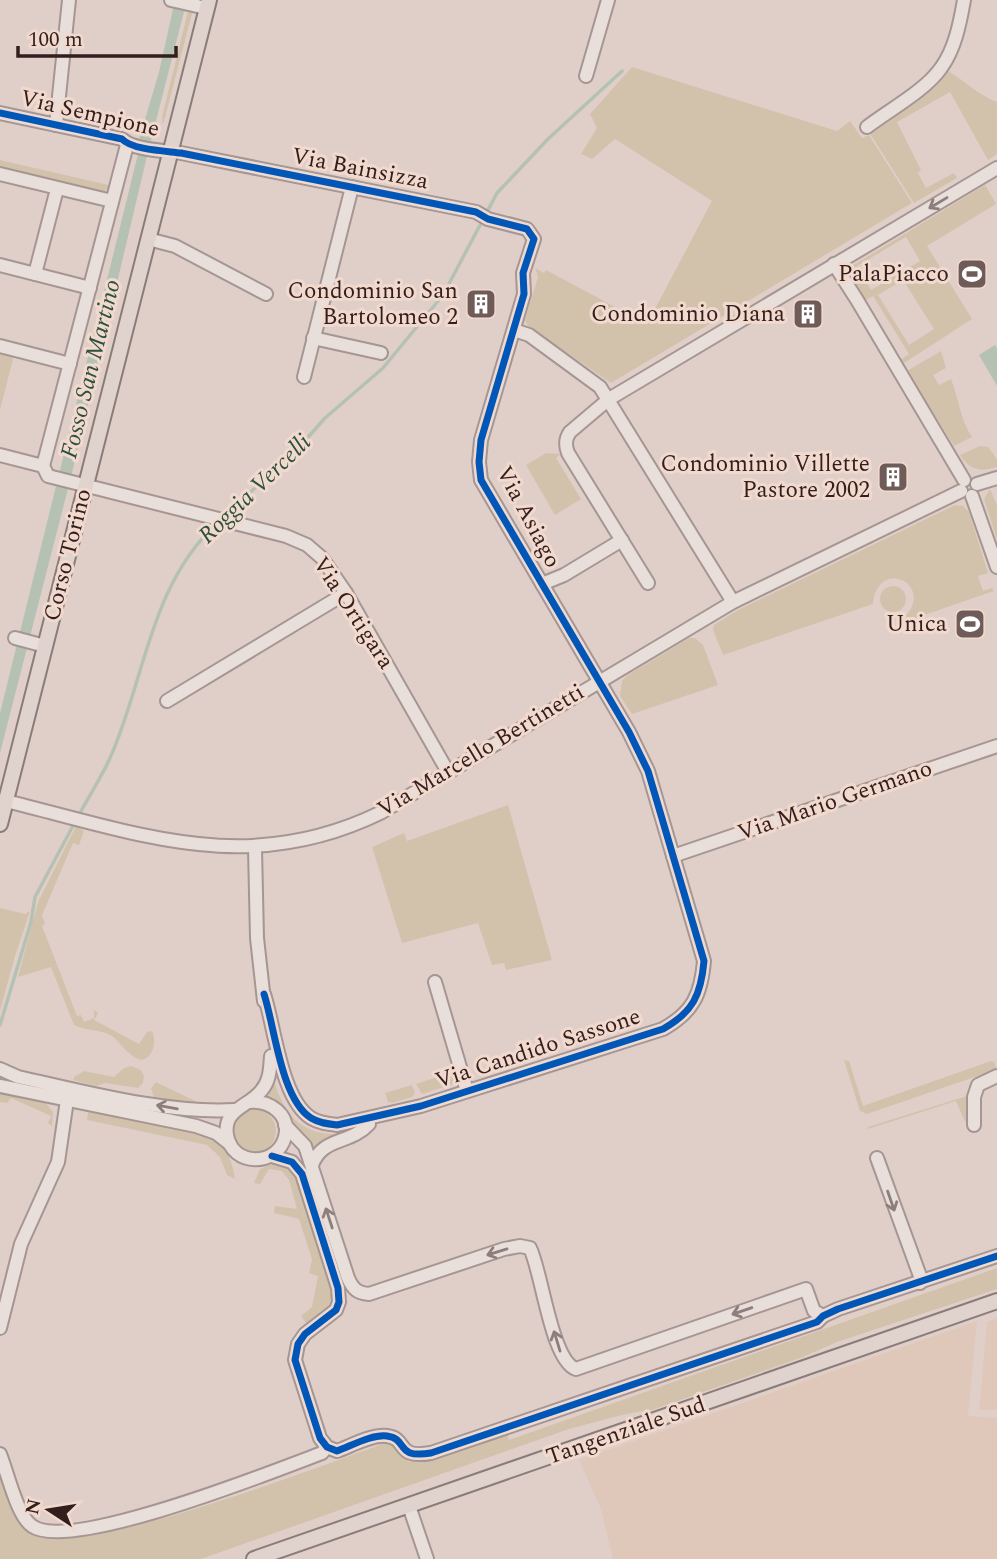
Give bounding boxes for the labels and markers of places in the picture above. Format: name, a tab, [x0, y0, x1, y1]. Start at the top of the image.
place label: PalaPiacco	[838, 257, 949, 292]
sports icon: PalaPiacco	[955, 257, 989, 291]
place label: Condominio San Bartolomeo 2	[287, 274, 458, 335]
building icon: Condominio San Bartolomeo 2	[464, 287, 498, 321]
place label: Condominio Diana	[591, 297, 785, 332]
building icon: Condominio Diana	[791, 297, 825, 331]
place label: Condominio Villette Pastore 2002	[660, 447, 870, 508]
building icon: Condominio Villette Pastore 2002	[876, 460, 910, 494]
place label: Unica	[886, 607, 947, 642]
sports icon: Unica	[953, 607, 987, 641]

